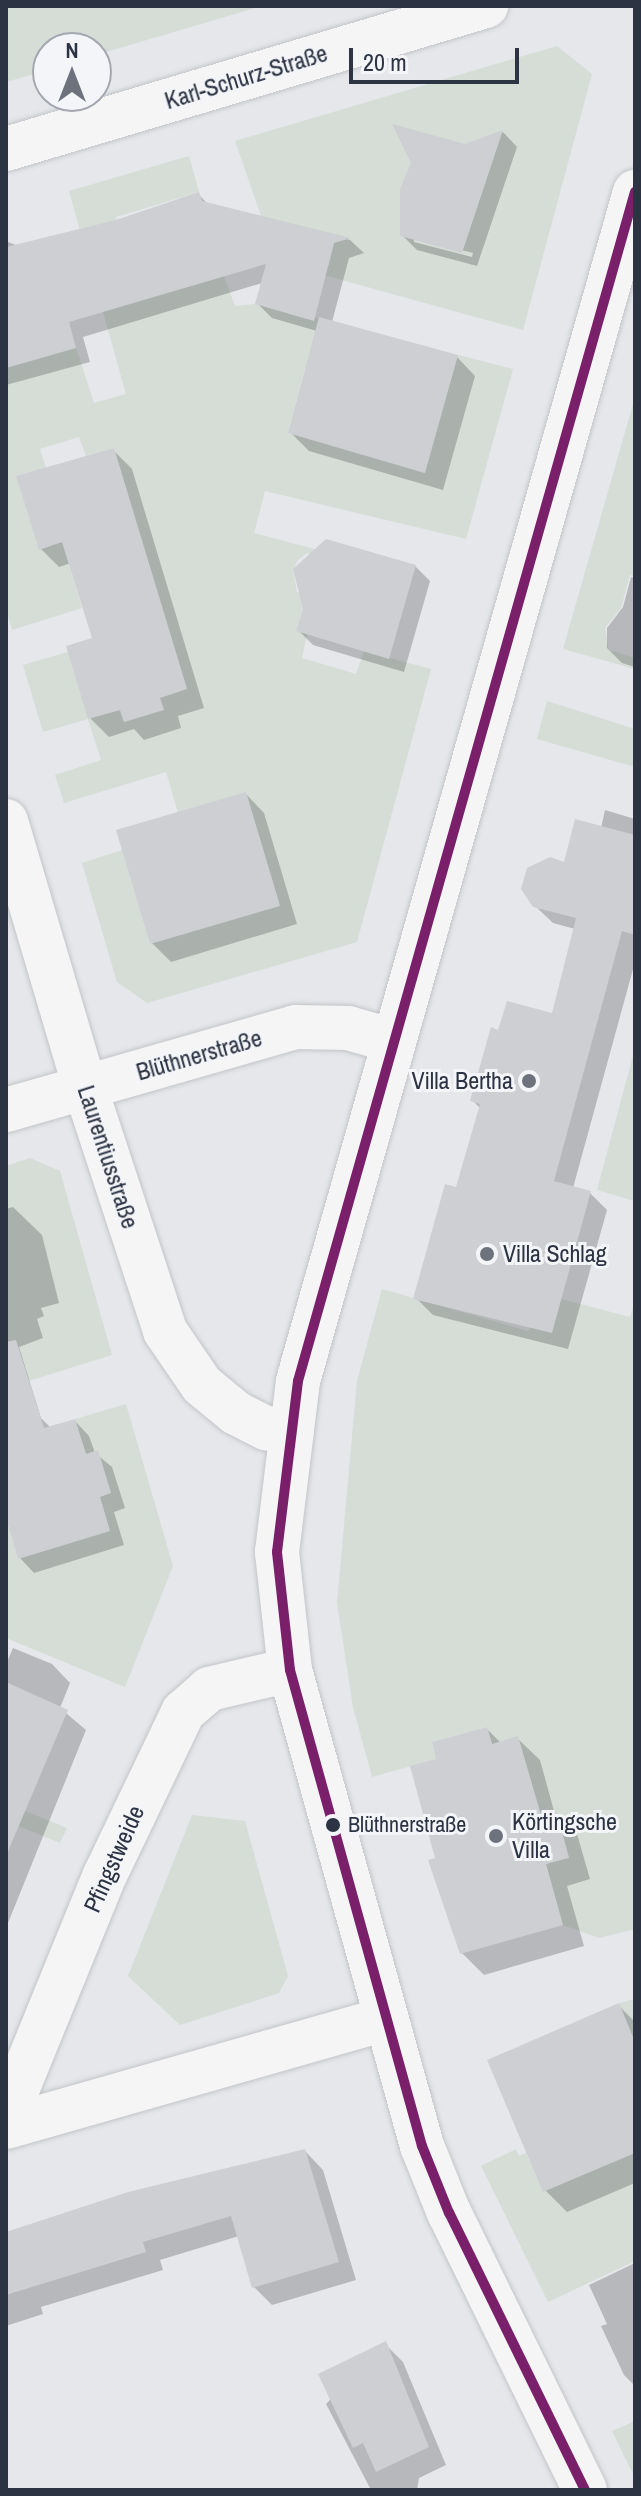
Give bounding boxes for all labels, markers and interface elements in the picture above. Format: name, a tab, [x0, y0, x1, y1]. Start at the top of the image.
north arrow	[32, 32, 112, 112]
scale bar	[353, 32, 523, 82]
text: N	[65, 35, 79, 65]
street label: Karl-Schurz-Straße	[161, 39, 331, 115]
text: 20 m	[363, 46, 407, 78]
street label: Blüthnerstraße	[133, 1023, 265, 1087]
place label: Villa Bertha	[412, 1067, 513, 1095]
marker: Villa Bertha	[520, 1072, 538, 1090]
street label: Laurentiusstraße	[71, 1082, 145, 1232]
place label: Villa Schlag	[503, 1240, 607, 1268]
marker: Villa Schlag	[478, 1245, 496, 1263]
street label: Pfingstweide	[78, 1801, 150, 1917]
place label: Körtingsche Villa	[512, 1808, 617, 1864]
place label: Blüthnerstraße	[348, 1812, 466, 1838]
marker: Blüthnerstraße	[325, 1817, 341, 1833]
marker: Körtingsche Villa	[487, 1827, 505, 1845]

